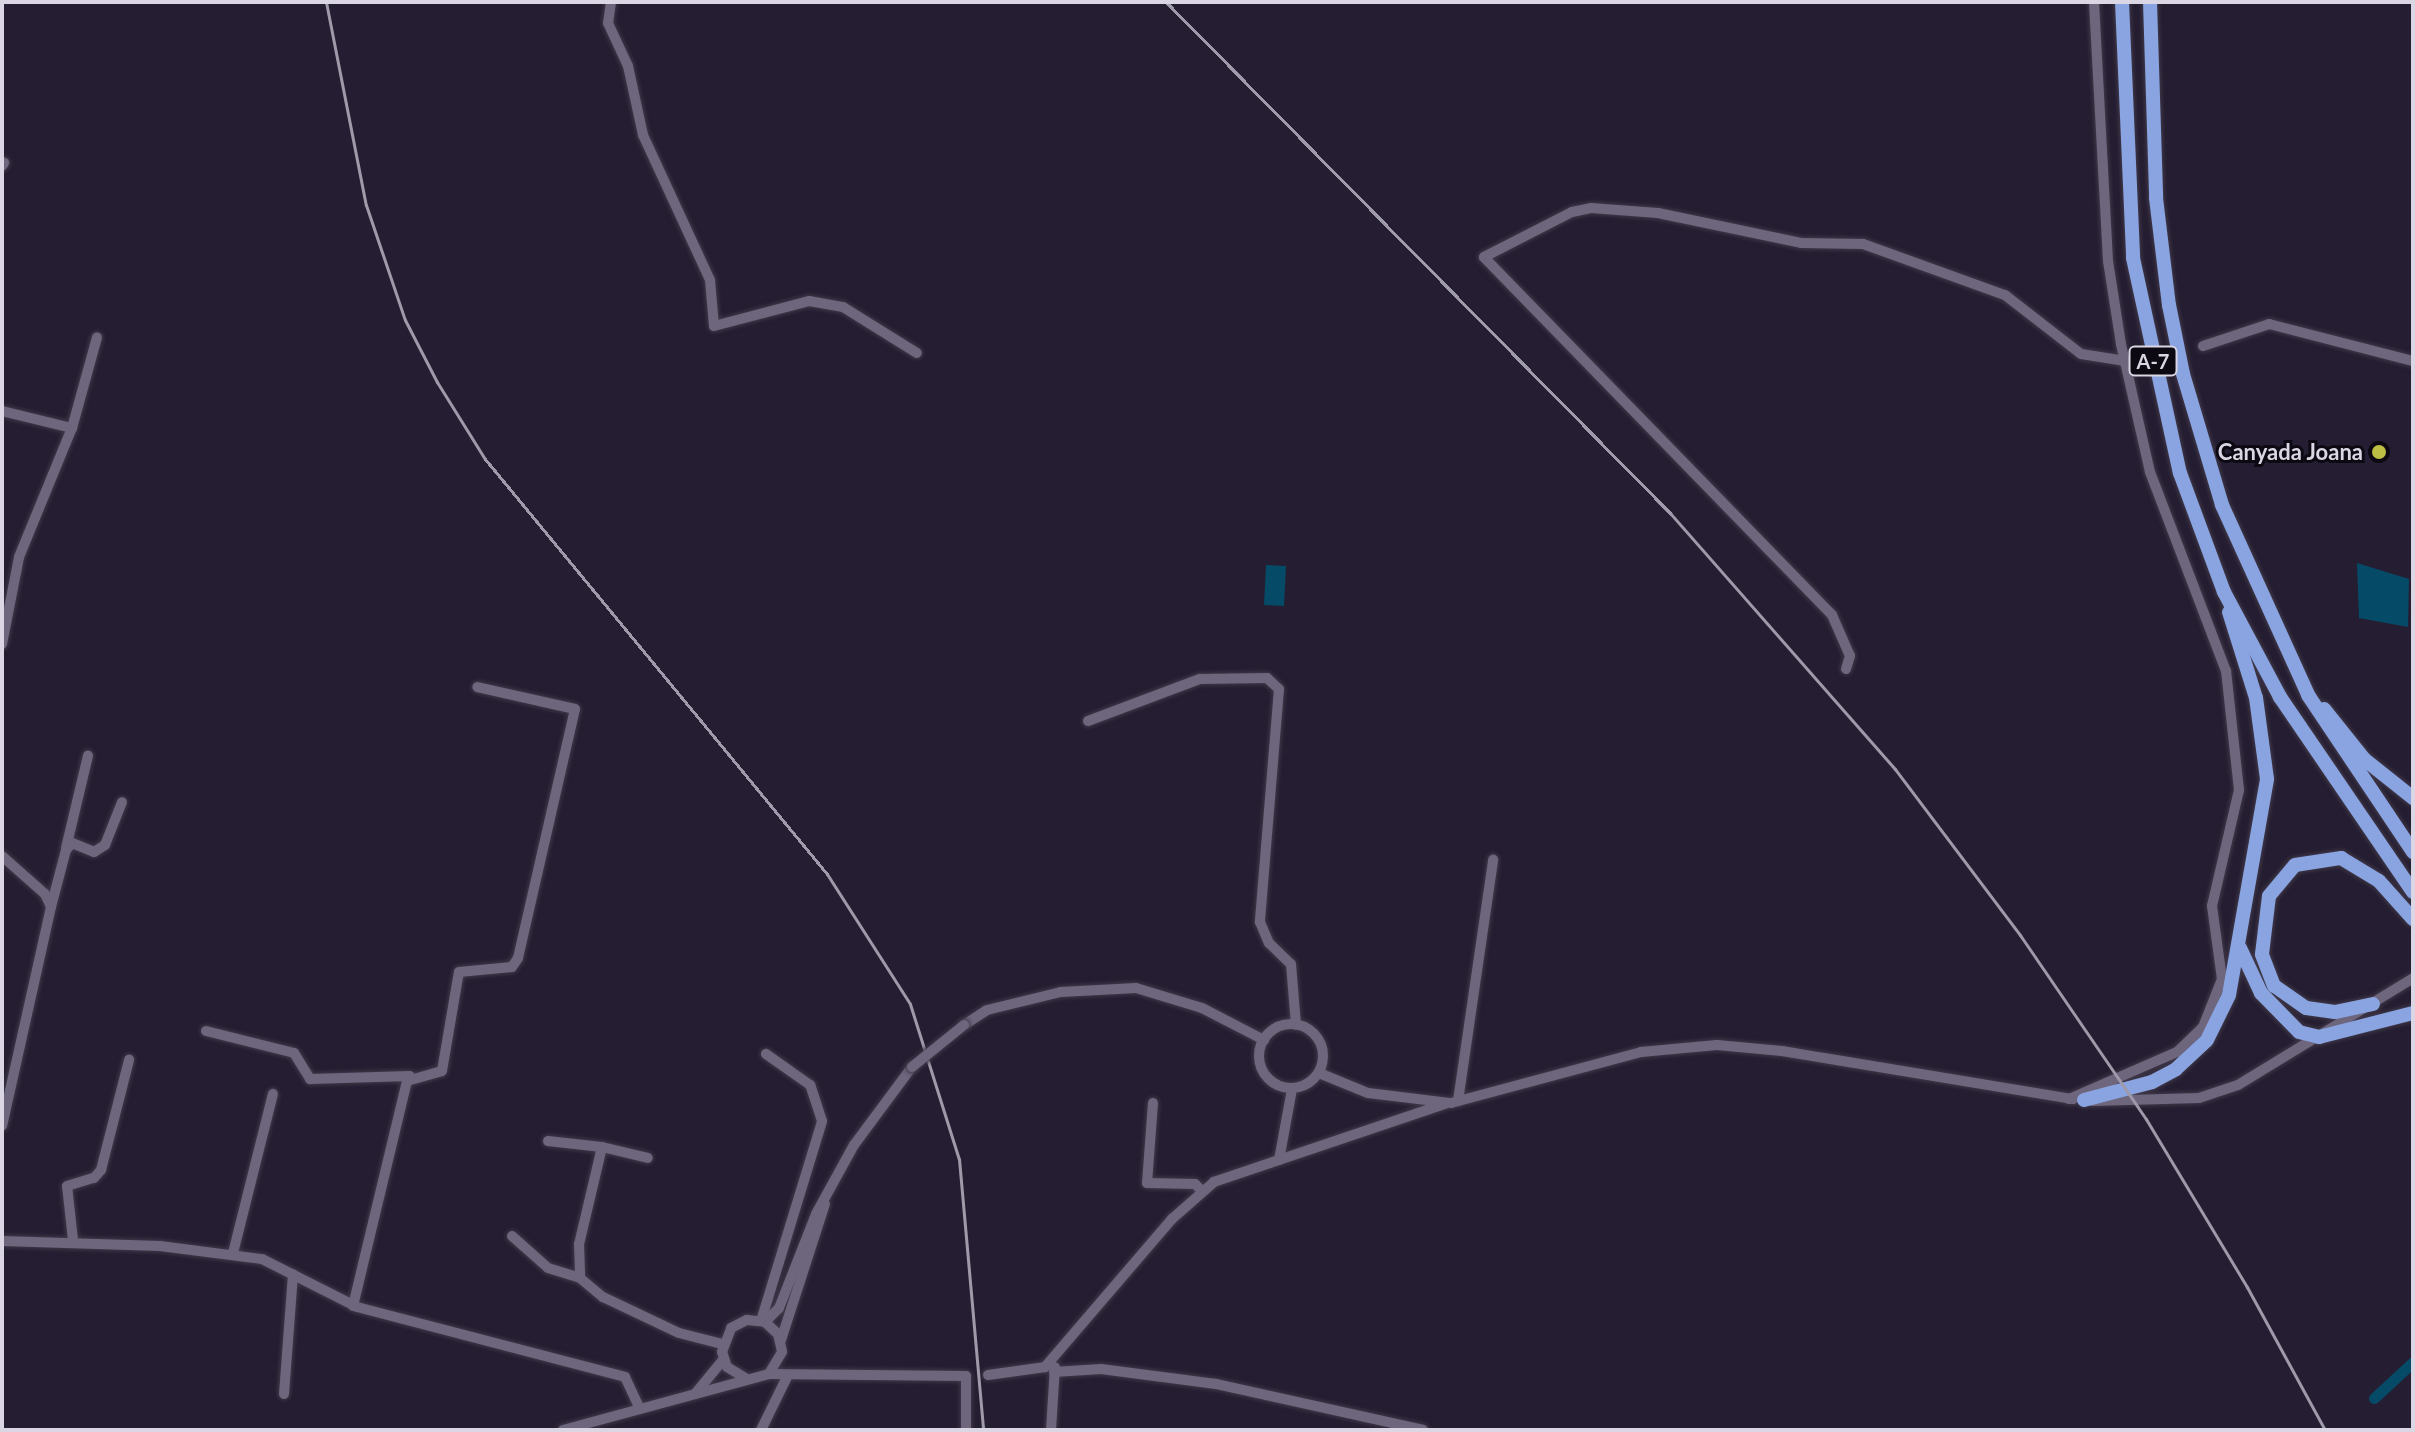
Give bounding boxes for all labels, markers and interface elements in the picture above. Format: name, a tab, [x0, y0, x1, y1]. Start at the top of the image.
road number: A-7	[2127, 345, 2179, 377]
place label: Canyada Joana	[2217, 439, 2363, 465]
marker: Canyada Joana	[2370, 443, 2388, 461]

